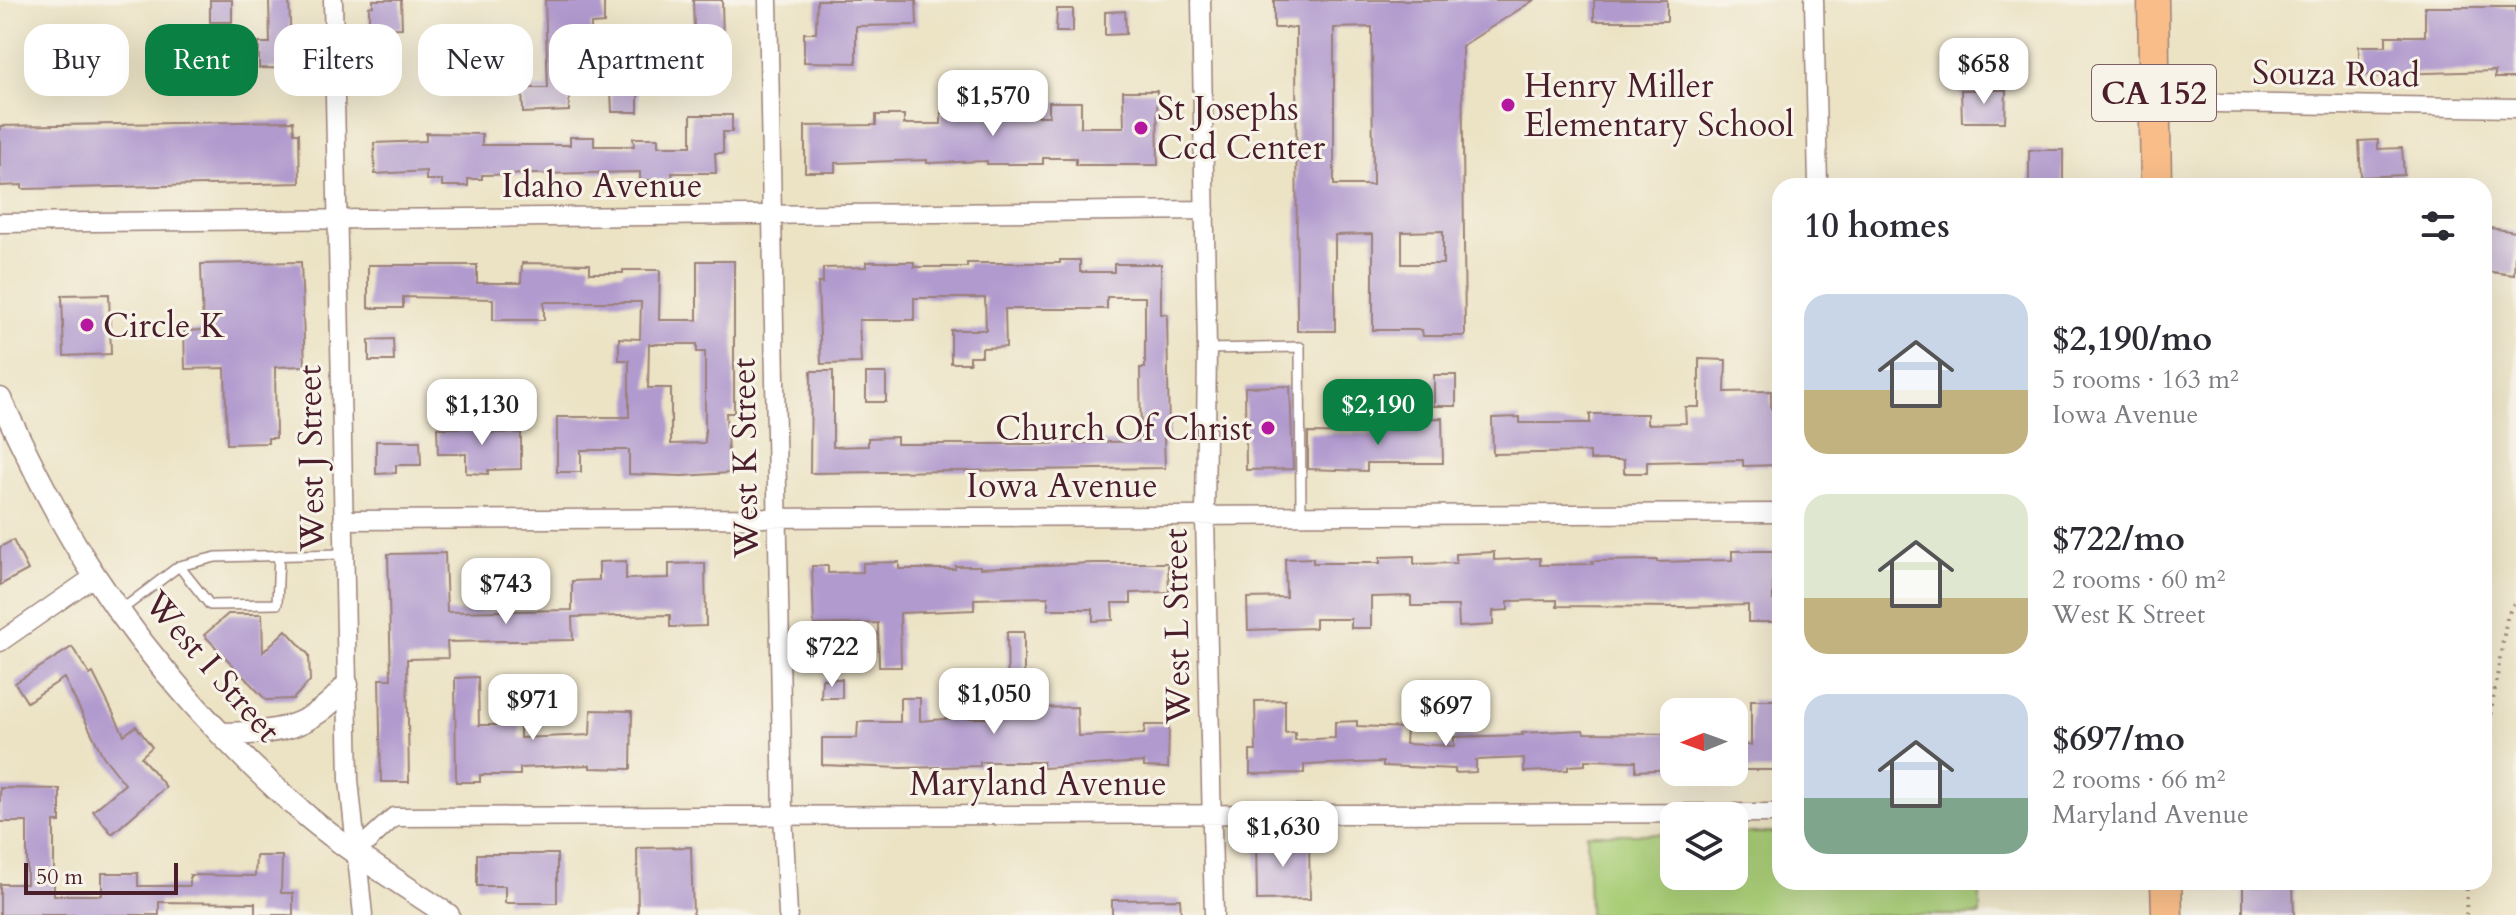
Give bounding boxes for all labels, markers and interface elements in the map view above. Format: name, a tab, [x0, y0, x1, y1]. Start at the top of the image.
chip: Buy	[24, 24, 129, 96]
chip: Rent	[145, 24, 258, 96]
chip: Filters	[274, 24, 402, 96]
chip: New	[418, 24, 533, 96]
chip: Apartment	[549, 24, 732, 96]
pin: $658	[1937, 38, 2031, 106]
text: $658	[1957, 46, 2011, 81]
street label: Souza Road	[2252, 50, 2420, 98]
place label: Henry Miller Elementary School	[1524, 63, 1794, 148]
road number: CA 152	[2092, 65, 2216, 121]
pin: $1,570	[928, 70, 1058, 138]
text: $1,570	[956, 78, 1030, 113]
place label: St Josephs Ccd Center	[1157, 86, 1326, 171]
marker: Henry Miller Elementary School	[1499, 96, 1517, 114]
marker: St Josephs Ccd Center	[1132, 119, 1150, 137]
street label: Idaho Avenue	[502, 163, 702, 209]
text: 10 homes	[1804, 203, 1950, 249]
icon: filters	[2416, 204, 2460, 248]
place label: Circle K	[103, 303, 226, 349]
marker: Circle K	[78, 316, 96, 334]
text: $2,190/mo	[2052, 316, 2212, 362]
icon: home	[1868, 326, 1964, 422]
street label: West K Street	[720, 357, 770, 560]
text: 5 rooms · 163 m²	[2052, 362, 2239, 397]
street label: West J Street	[286, 364, 336, 553]
pin: $1,130	[417, 379, 547, 447]
pin: $2,190	[1313, 379, 1443, 447]
text: $1,130	[445, 387, 519, 422]
text: $2,190	[1341, 387, 1415, 422]
text: Iowa Avenue	[2052, 397, 2198, 432]
place label: Church Of Christ	[995, 406, 1252, 452]
marker: Church Of Christ	[1259, 419, 1277, 437]
street label: Iowa Avenue	[966, 463, 1158, 509]
text: $722/mo	[2052, 516, 2185, 562]
icon: home	[1868, 526, 1964, 622]
street label: West L Street	[1152, 527, 1202, 725]
pin: $743	[459, 558, 553, 626]
text: 2 rooms · 60 m²	[2052, 562, 2225, 597]
text: $743	[479, 566, 533, 601]
street label: West I Street	[133, 580, 291, 752]
text: West K Street	[2052, 597, 2205, 632]
pin: $722	[785, 621, 879, 689]
text: $722	[805, 629, 859, 664]
pin: $1,050	[929, 668, 1059, 736]
pin: $971	[486, 674, 580, 742]
text: $1,050	[957, 676, 1031, 711]
pin: $697	[1399, 680, 1493, 748]
text: $971	[506, 682, 560, 717]
text: $697	[1419, 688, 1473, 723]
north arrow	[1660, 698, 1748, 786]
map controls	[1660, 698, 1748, 890]
text: $697/mo	[2052, 716, 2185, 762]
icon: home	[1868, 726, 1964, 822]
street label: Maryland Avenue	[909, 761, 1167, 807]
text: 2 rooms · 66 m²	[2052, 762, 2225, 797]
text: Maryland Avenue	[2052, 797, 2249, 832]
pin: $1,630	[1218, 801, 1348, 869]
button: layers	[1660, 802, 1748, 890]
text: $1,630	[1246, 809, 1320, 844]
scale bar	[24, 859, 178, 895]
text: 50 m	[36, 862, 83, 892]

